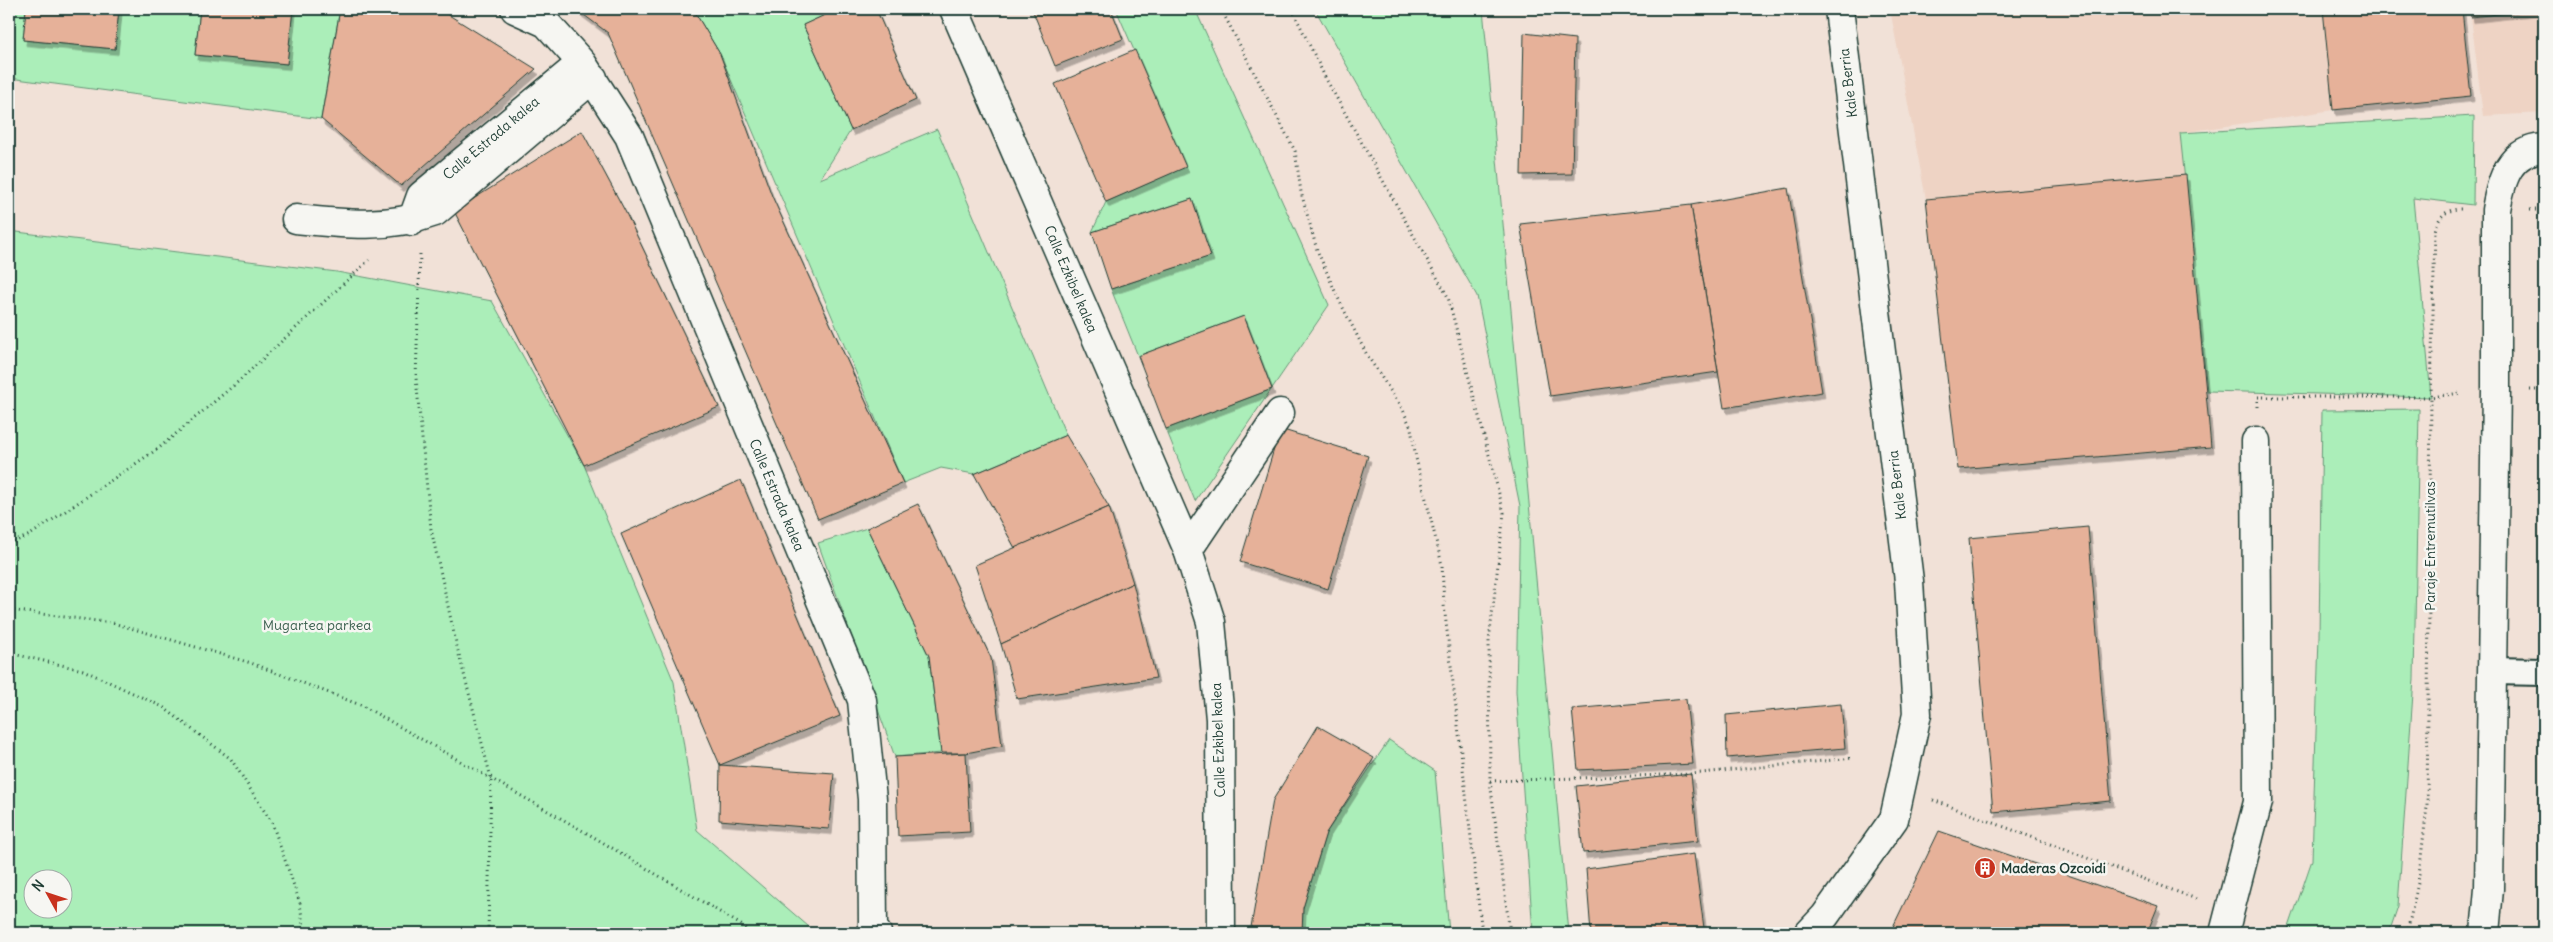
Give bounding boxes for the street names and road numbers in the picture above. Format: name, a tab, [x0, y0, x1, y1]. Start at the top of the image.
street label: Kale Berria	[1835, 47, 1861, 119]
street label: Calle Estrada kalea	[439, 92, 543, 184]
street label: Calle Ezkibel kalea	[1040, 223, 1102, 335]
street label: Calle Estrada kalea	[745, 436, 809, 554]
street label: Kale Berria	[1884, 449, 1910, 521]
street label: Paraje Entremutilvas	[2421, 481, 2439, 611]
street label: Calle Ezkibel kalea	[1207, 682, 1229, 798]

